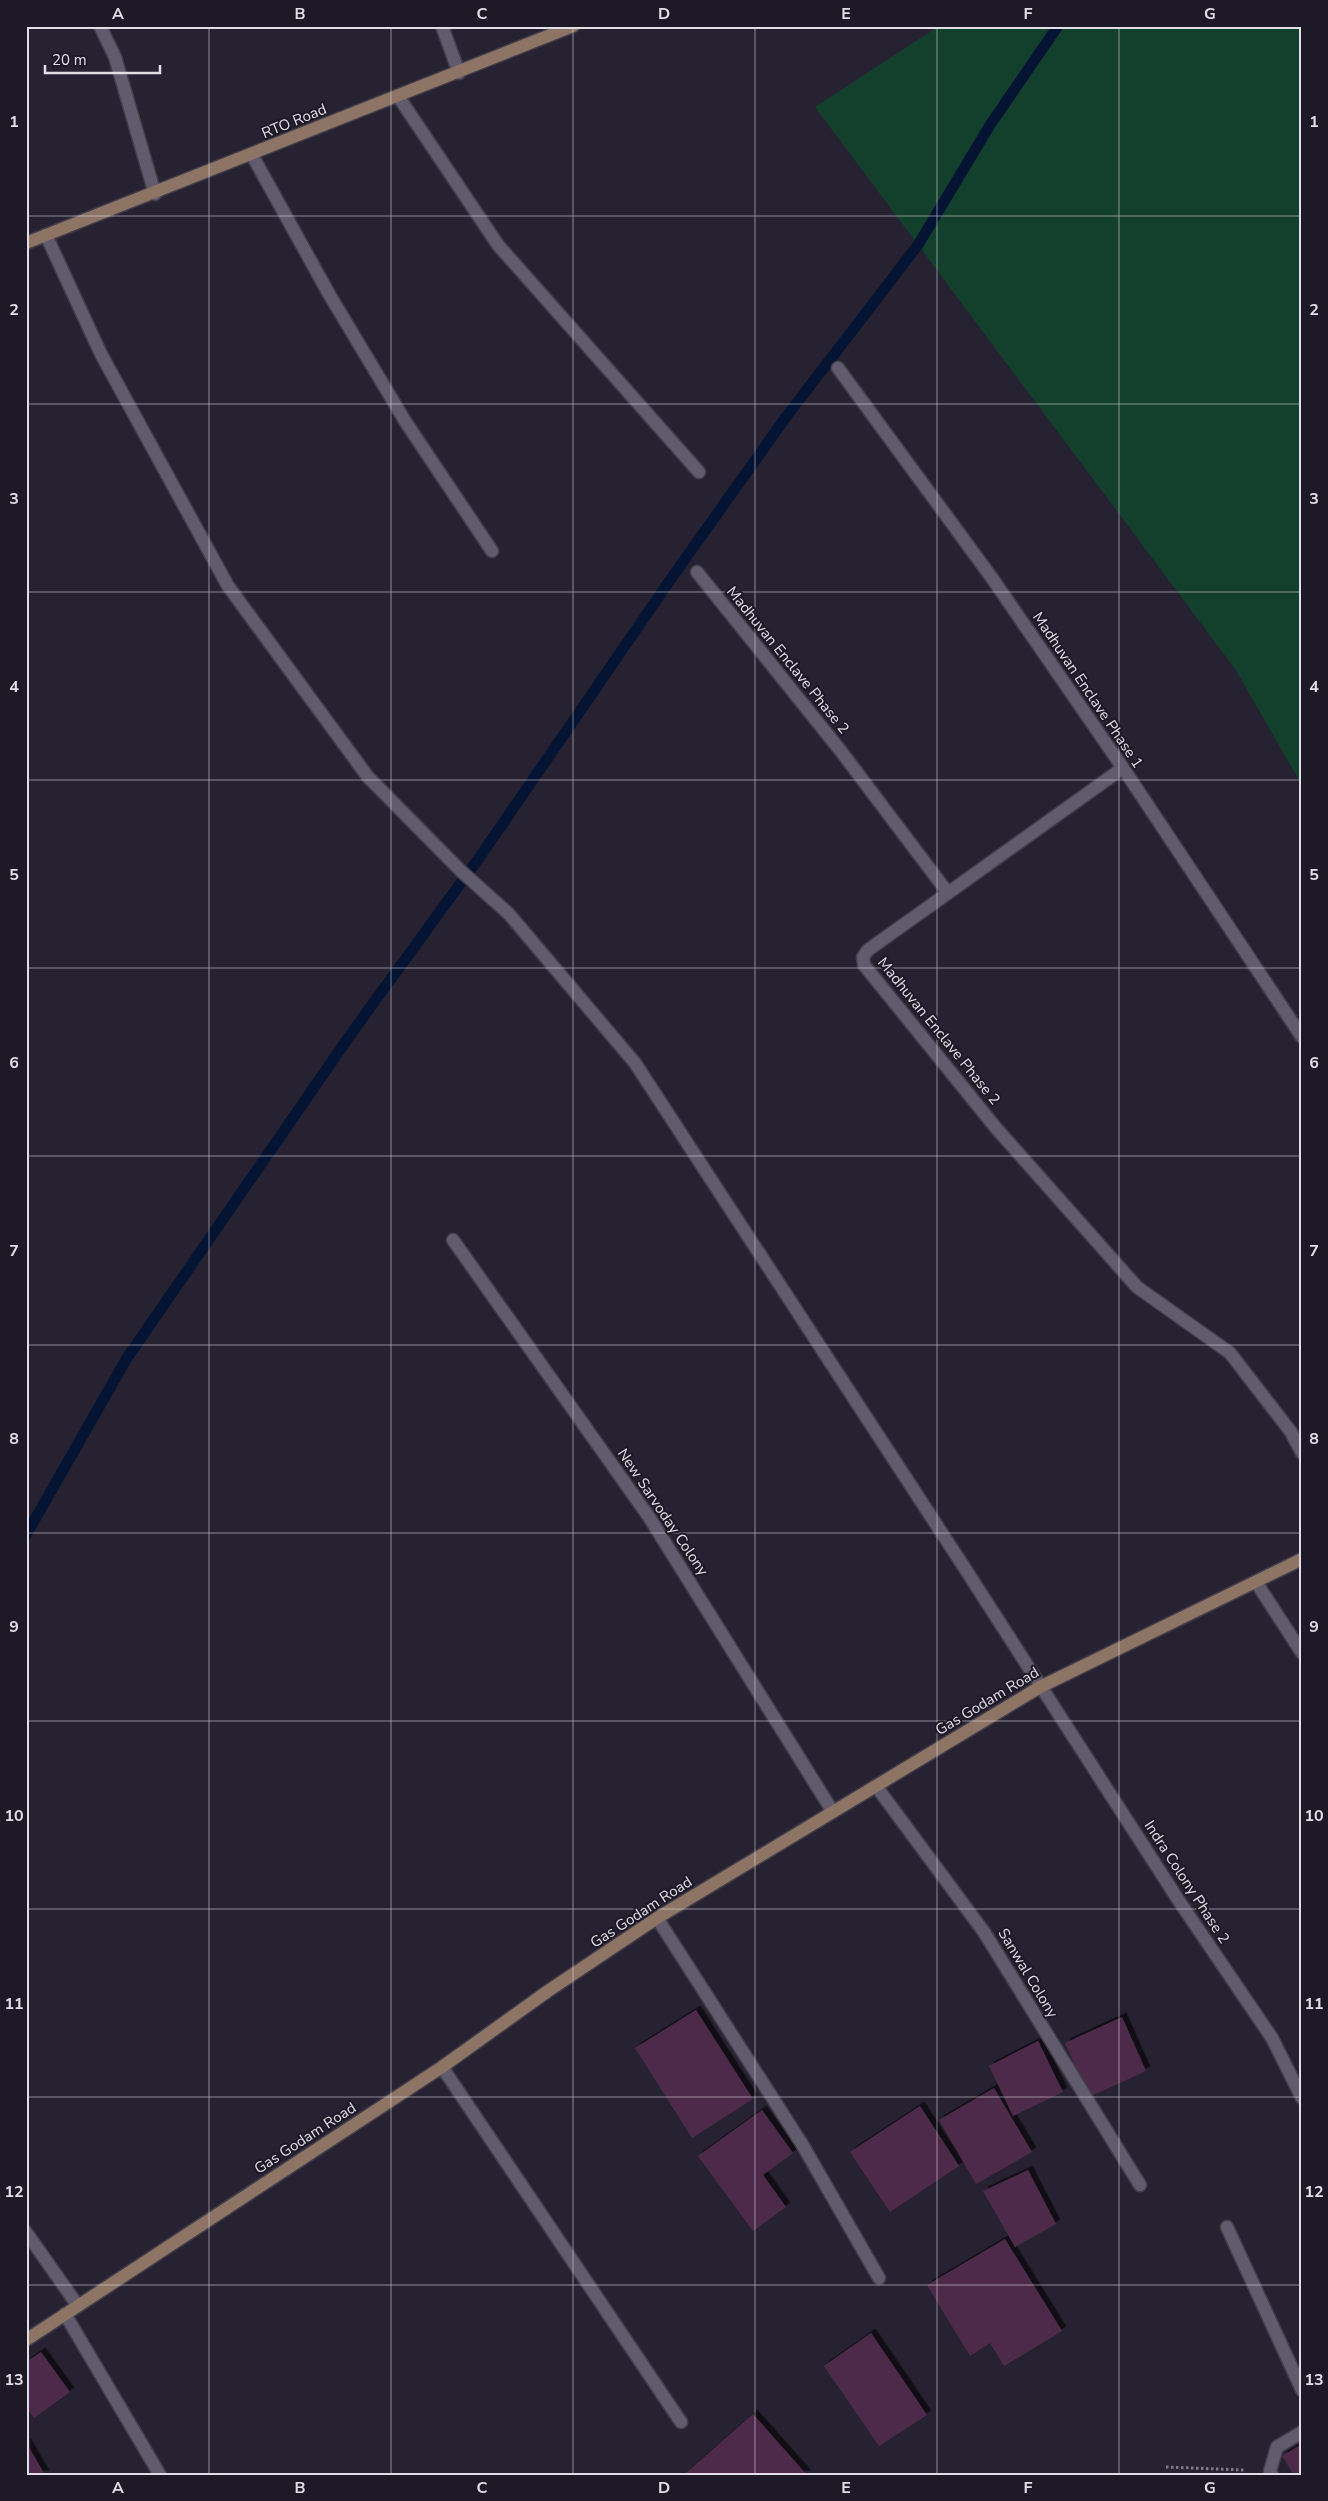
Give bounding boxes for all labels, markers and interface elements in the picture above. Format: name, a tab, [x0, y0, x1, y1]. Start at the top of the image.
text: A	[112, 3, 124, 25]
text: B	[294, 3, 306, 25]
text: C	[477, 3, 488, 25]
text: D	[658, 3, 670, 25]
text: E	[841, 3, 851, 25]
text: F	[1024, 3, 1033, 25]
text: G	[1204, 3, 1216, 25]
scale bar	[45, 42, 160, 74]
text: 20 m	[52, 50, 87, 70]
street label: RTO Road	[259, 99, 329, 143]
text: 1	[9, 111, 19, 133]
text: 1	[1309, 111, 1319, 133]
text: 2	[9, 299, 19, 321]
text: 2	[1309, 299, 1319, 321]
text: 3	[9, 488, 19, 510]
text: 3	[1309, 488, 1319, 510]
street label: Madhuvan Enclave Phase 2	[722, 582, 854, 738]
street label: Madhuvan Enclave Phase 1	[1028, 608, 1148, 772]
text: 4	[9, 676, 19, 698]
text: 4	[1309, 676, 1319, 698]
text: 5	[9, 864, 19, 886]
text: 5	[1309, 864, 1319, 886]
street label: Madhuvan Enclave Phase 2	[873, 953, 1005, 1109]
text: 6	[9, 1052, 19, 1074]
text: 6	[1309, 1052, 1319, 1074]
text: 7	[9, 1240, 19, 1262]
text: 7	[1309, 1240, 1319, 1262]
text: 8	[9, 1428, 19, 1450]
text: 8	[1309, 1428, 1319, 1450]
street label: New Sarvoday Colony	[613, 1444, 713, 1580]
text: 9	[9, 1616, 19, 1638]
text: 9	[1309, 1616, 1319, 1638]
street label: Gas Godam Road	[932, 1662, 1042, 1740]
text: 10	[4, 1805, 24, 1827]
text: 10	[1304, 1805, 1324, 1827]
street label: Indra Colony Phase 2	[1140, 1817, 1234, 1947]
street label: Gas Godam Road	[586, 1872, 696, 1952]
street label: Sanwal Colony	[993, 1925, 1063, 2022]
text: 11	[4, 1993, 24, 2015]
text: 11	[1304, 1993, 1324, 2015]
street label: Gas Godam Road	[250, 2098, 360, 2178]
text: 12	[4, 2181, 24, 2203]
text: 12	[1304, 2181, 1324, 2203]
text: 13	[4, 2369, 24, 2391]
text: 13	[1304, 2369, 1324, 2391]
text: A	[112, 2477, 124, 2499]
text: B	[294, 2477, 306, 2499]
text: C	[477, 2477, 488, 2499]
text: D	[658, 2477, 670, 2499]
text: E	[841, 2477, 851, 2499]
text: F	[1024, 2477, 1033, 2499]
text: G	[1204, 2477, 1216, 2499]

